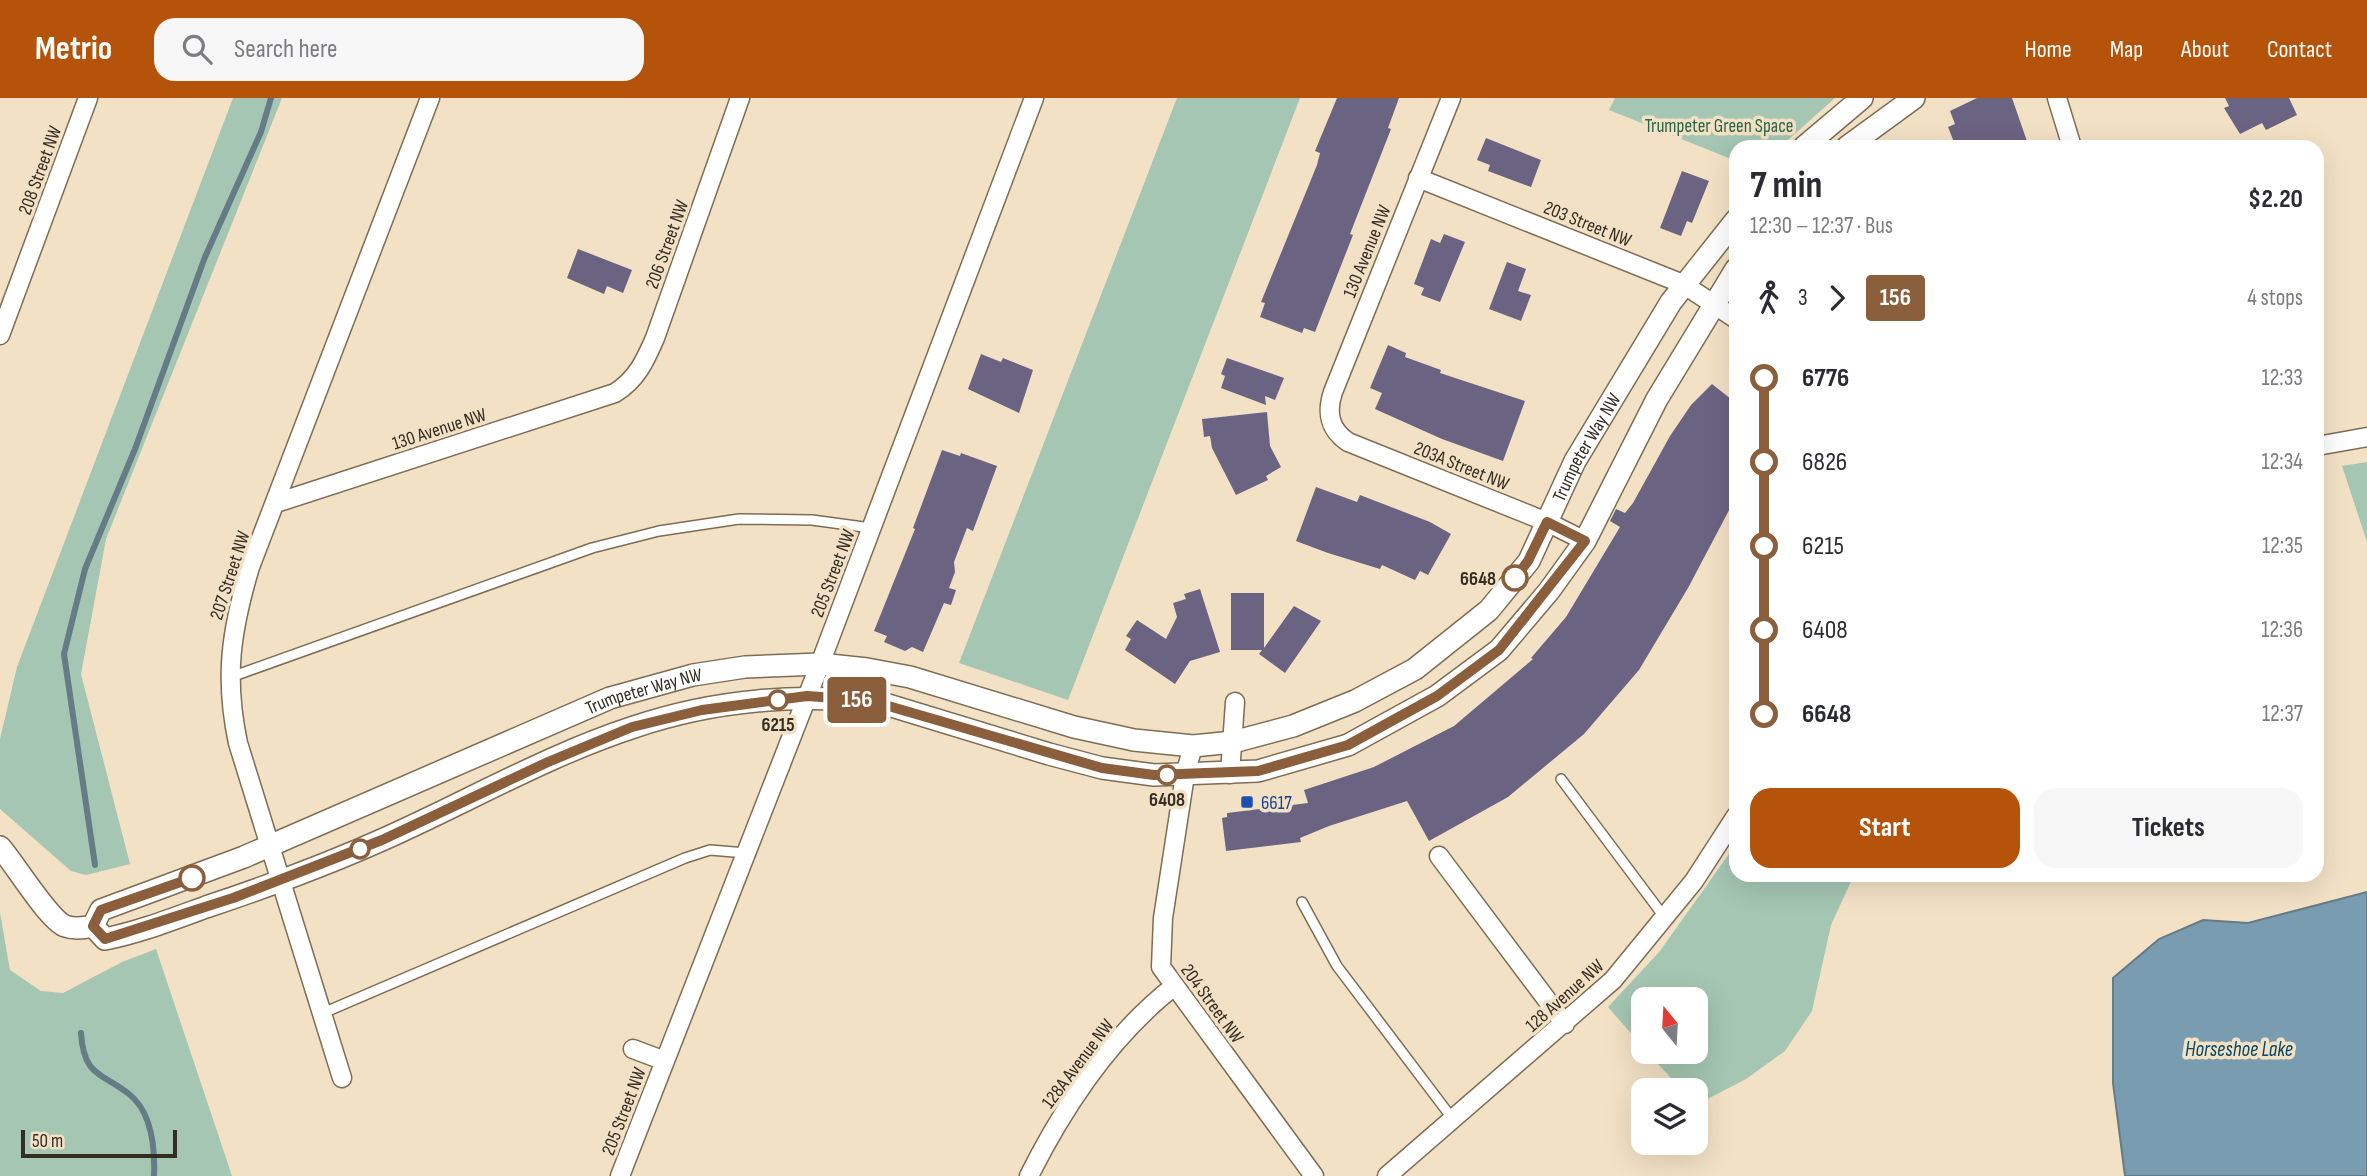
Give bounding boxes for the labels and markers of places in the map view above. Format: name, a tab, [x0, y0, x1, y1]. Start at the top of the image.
marker: 6648	[1502, 565, 1528, 591]
place label: 6648	[1460, 568, 1496, 591]
marker: 6215	[768, 690, 788, 710]
place label: 6215	[761, 714, 795, 737]
marker: 6408	[1157, 765, 1177, 785]
place label: 6408	[1149, 789, 1185, 812]
place label: 6617	[1261, 792, 1292, 815]
marker: 6617	[1239, 794, 1255, 810]
unlabelled marker	[350, 839, 370, 859]
unlabelled marker	[179, 865, 205, 891]

